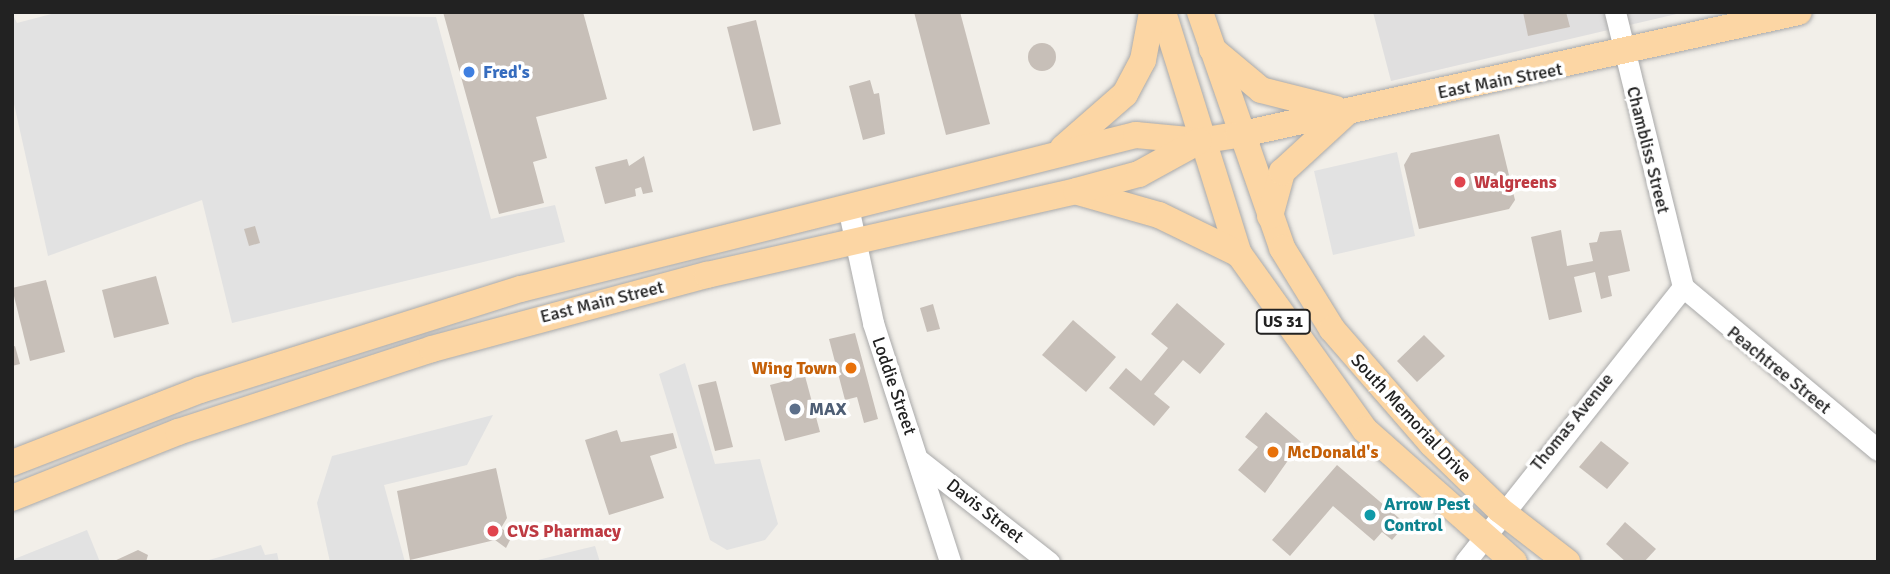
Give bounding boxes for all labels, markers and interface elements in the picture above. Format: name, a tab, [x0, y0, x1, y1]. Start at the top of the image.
street label: East Main Street	[1436, 58, 1564, 104]
place label: Fred's	[483, 61, 530, 83]
marker: Fred's	[461, 64, 477, 80]
street label: Chambliss Street	[1622, 84, 1674, 216]
place label: Walgreens	[1474, 171, 1557, 193]
marker: Walgreens	[1452, 174, 1468, 190]
street label: East Main Street	[538, 276, 666, 328]
road number: US 31	[1255, 310, 1311, 334]
street label: Peachtree Street	[1723, 321, 1835, 419]
street label: Loddie Street	[867, 334, 921, 438]
street label: South Memorial Drive	[1346, 350, 1476, 486]
place label: Wing Town	[751, 357, 837, 379]
marker: Wing Town	[843, 360, 859, 376]
street label: Thomas Avenue	[1526, 369, 1618, 475]
place label: MAX	[809, 398, 847, 420]
marker: MAX	[787, 401, 803, 417]
place label: McDonald's	[1287, 441, 1378, 463]
marker: McDonald's	[1265, 444, 1281, 460]
street label: Davis Street	[942, 474, 1028, 548]
place label: Arrow Pest Control	[1384, 494, 1470, 536]
marker: Arrow Pest Control	[1362, 507, 1378, 523]
place label: CVS Pharmacy	[507, 520, 621, 542]
marker: CVS Pharmacy	[485, 523, 501, 539]

